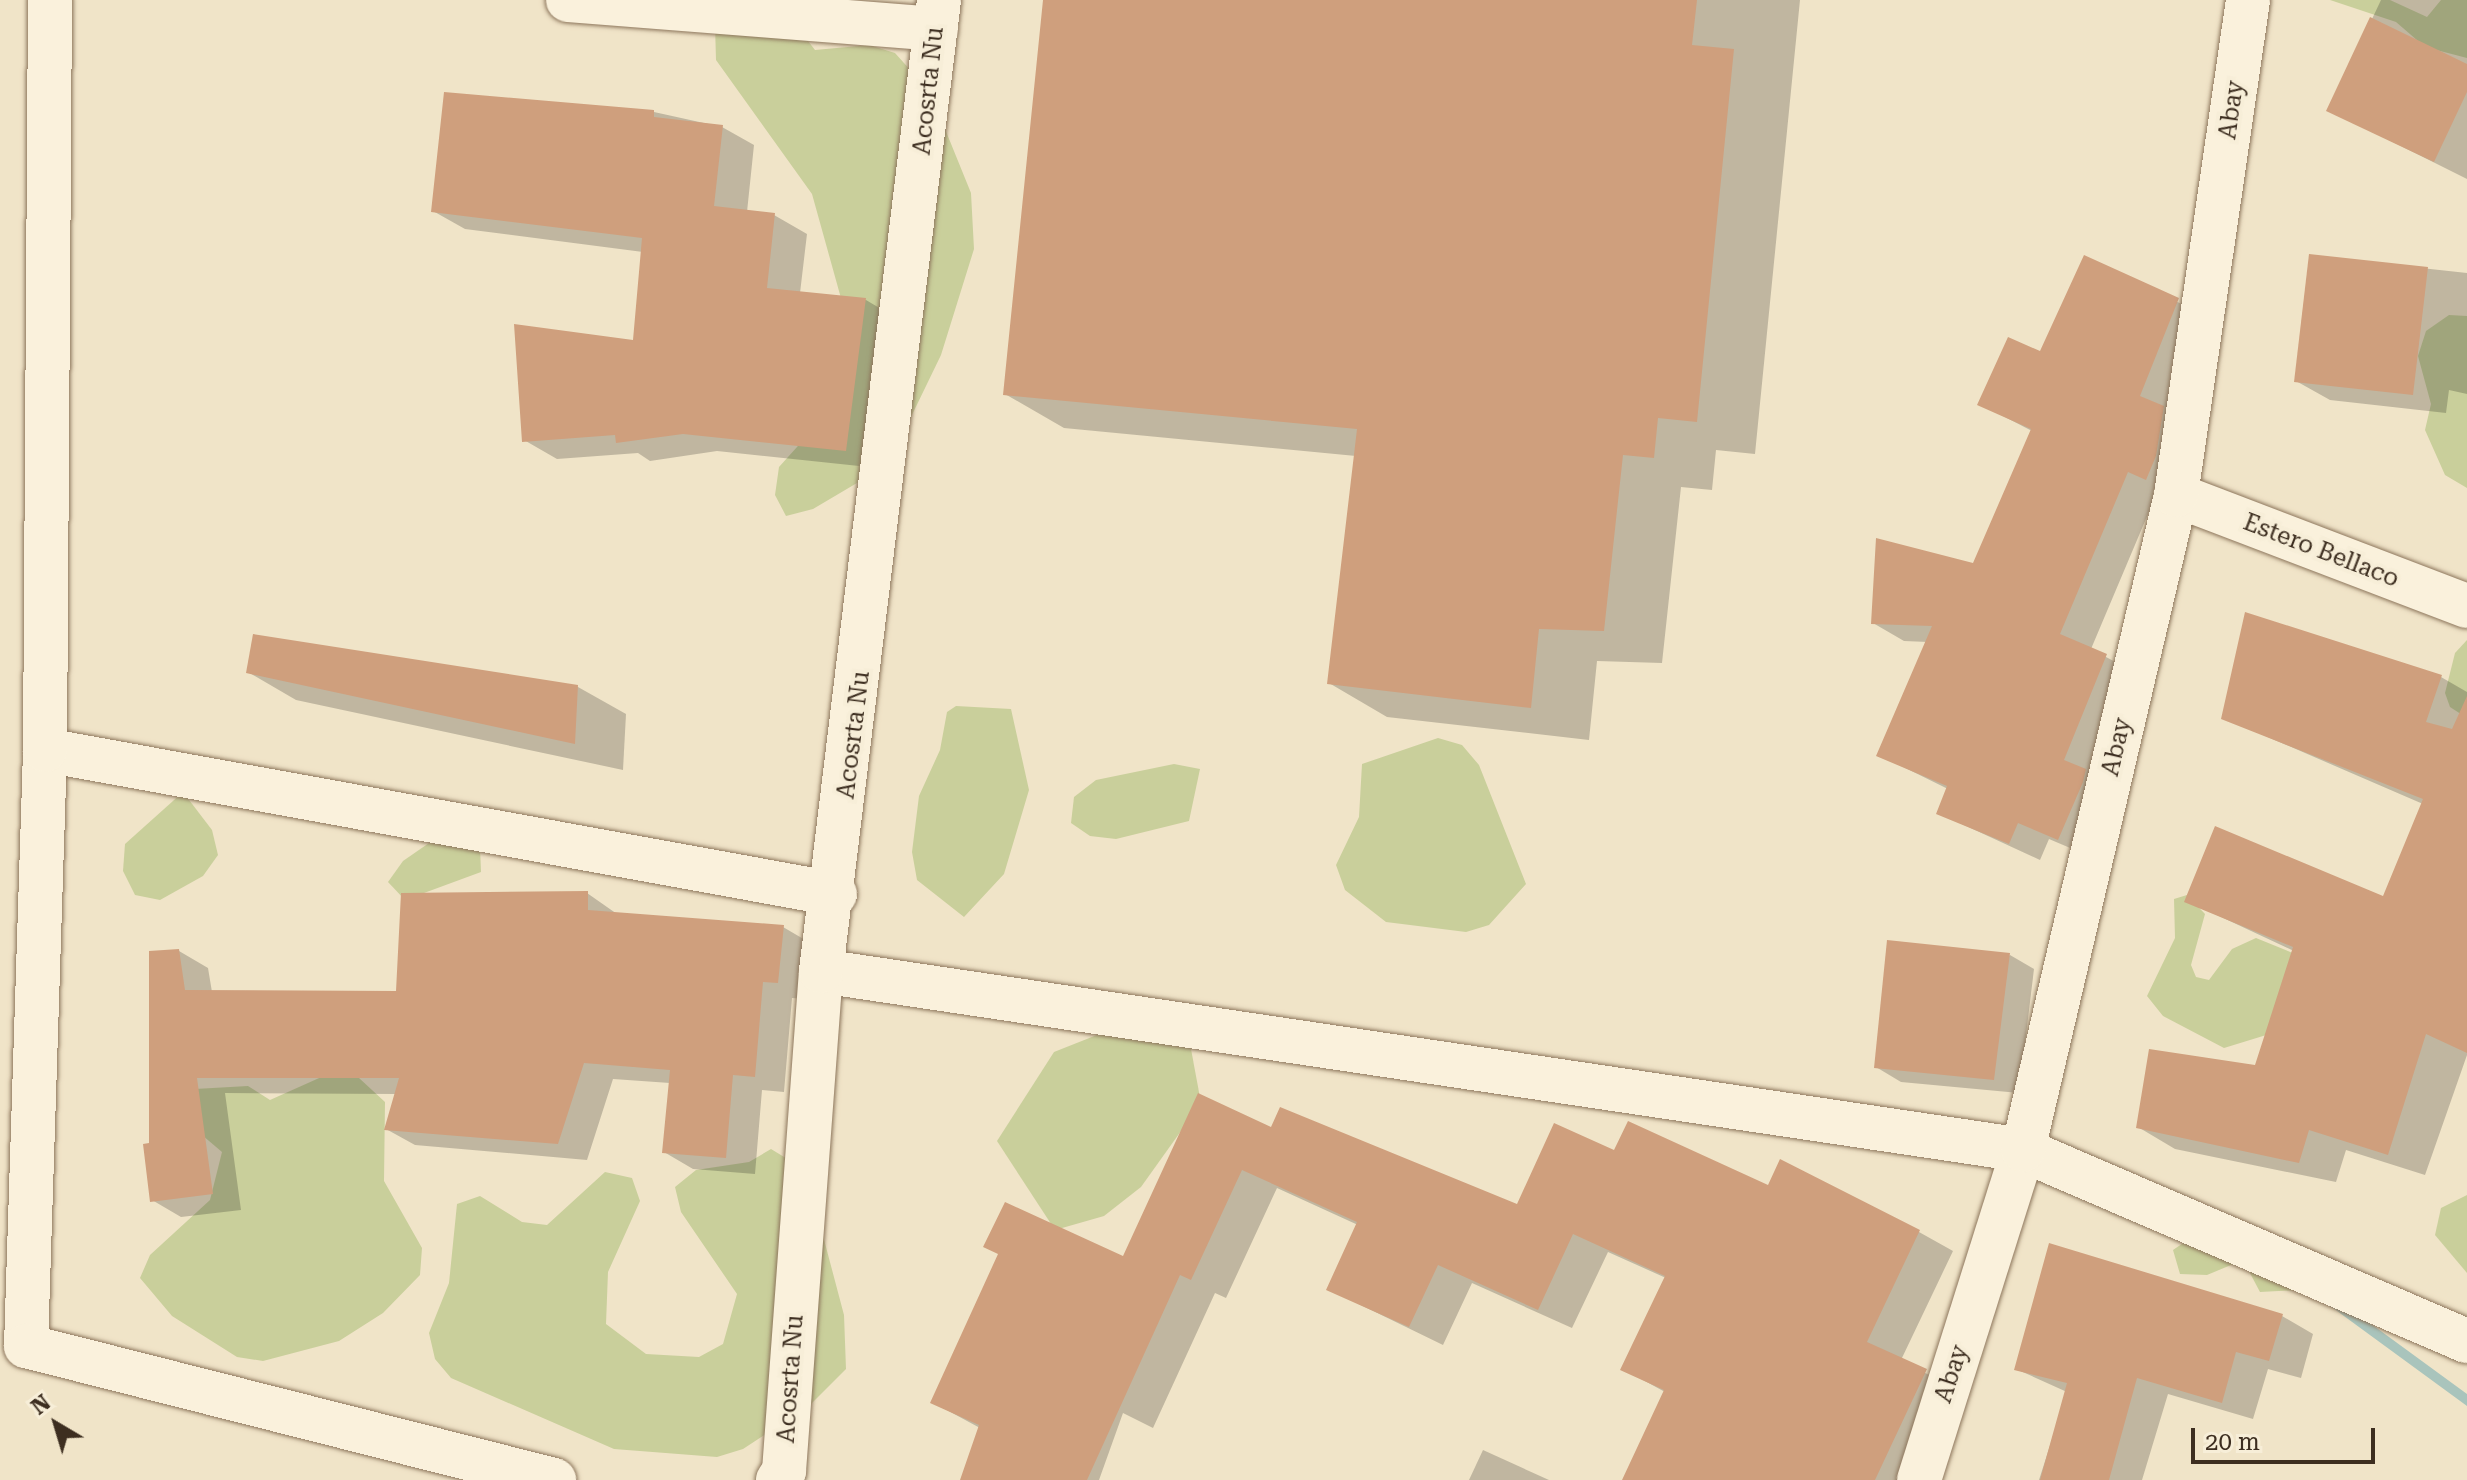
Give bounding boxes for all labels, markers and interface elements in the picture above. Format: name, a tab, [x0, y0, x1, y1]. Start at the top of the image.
street label: Acosrta Nu	[908, 26, 950, 156]
street label: Abay	[2214, 79, 2250, 141]
street label: Estero Bellaco	[2239, 508, 2403, 594]
street label: Acosrta Nu	[832, 670, 876, 800]
street label: Abay	[2096, 715, 2138, 779]
street label: Acosrta Nu	[772, 1314, 810, 1444]
street label: Abay	[1929, 1342, 1975, 1406]
north arrow	[16, 1384, 96, 1464]
text: N	[27, 1390, 55, 1420]
scale bar	[2195, 1412, 2379, 1462]
text: 20 m	[2205, 1428, 2260, 1456]

